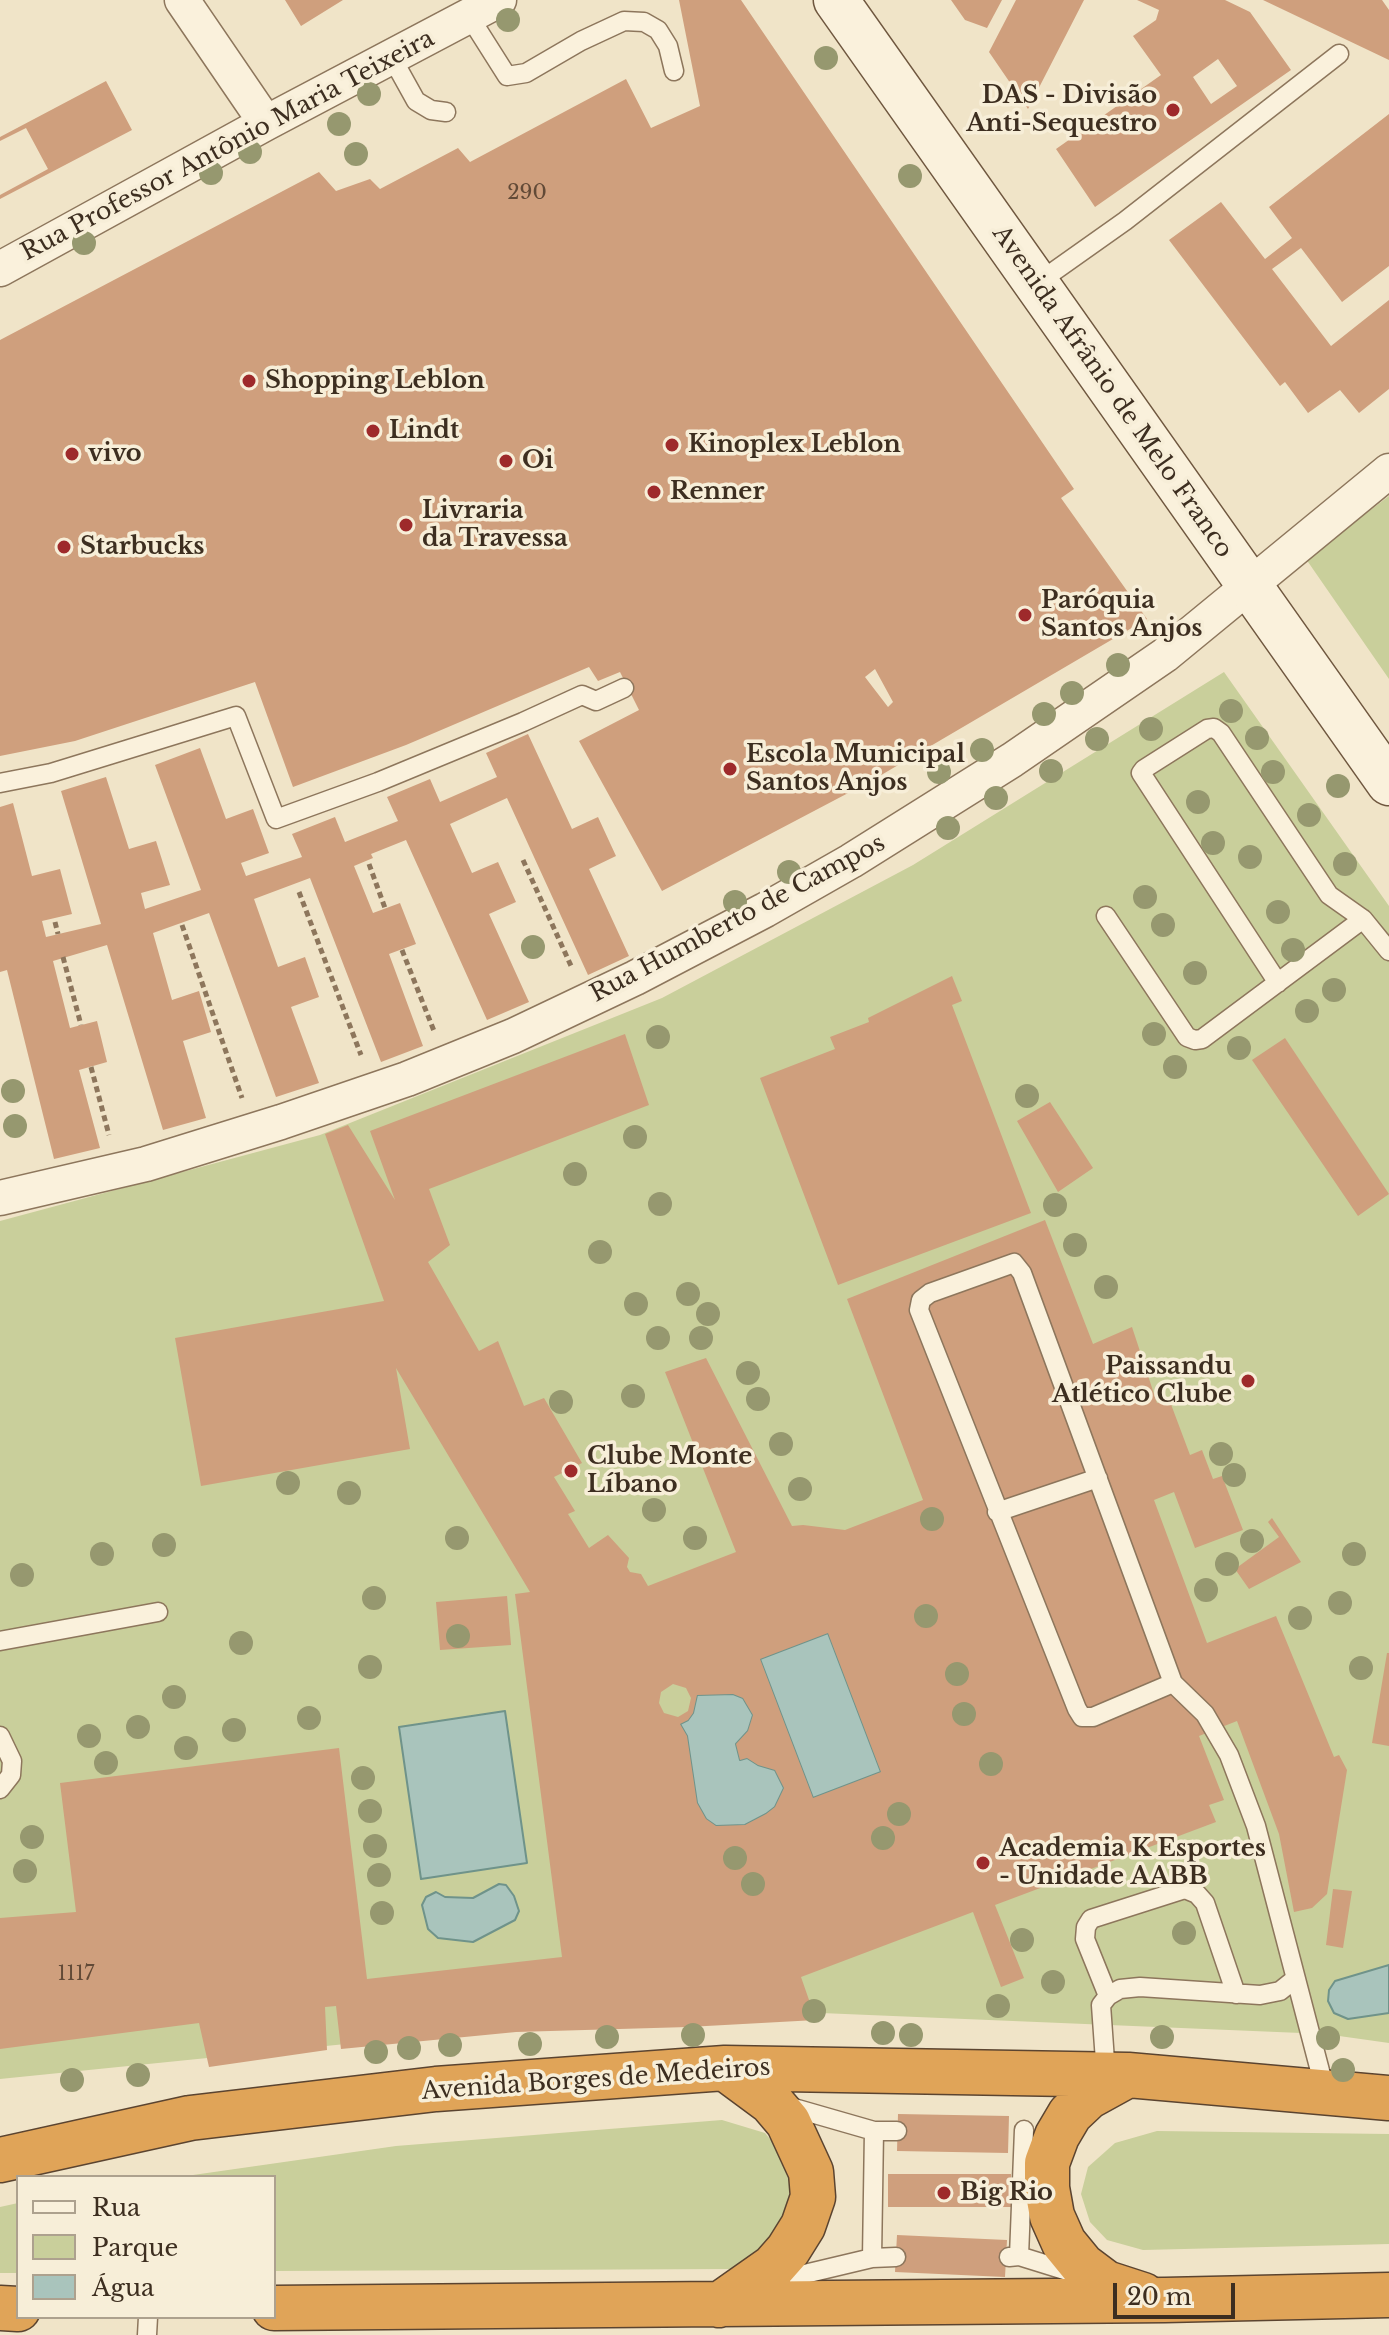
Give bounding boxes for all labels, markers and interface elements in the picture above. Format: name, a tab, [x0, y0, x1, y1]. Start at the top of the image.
street label: Rua Professor Antônio Maria Teixeira	[17, 24, 439, 268]
place label: DAS - Divisão Anti-Sequestro	[966, 82, 1157, 138]
marker: DAS - Divisão Anti-Sequestro	[1164, 101, 1182, 119]
house number: 290	[507, 181, 547, 205]
street label: Avenida Afrânio de Melo Franco	[986, 220, 1238, 564]
place label: Shopping Leblon	[265, 367, 485, 395]
marker: Shopping Leblon	[240, 372, 258, 390]
place label: Lindt	[389, 417, 459, 445]
marker: Lindt	[364, 422, 382, 440]
place label: Kinoplex Leblon	[688, 431, 901, 459]
marker: Kinoplex Leblon	[663, 436, 681, 454]
place label: vivo	[88, 440, 142, 468]
marker: vivo	[63, 445, 81, 463]
place label: Oi	[522, 447, 553, 475]
marker: Oi	[497, 452, 515, 470]
place label: Renner	[670, 478, 764, 506]
marker: Renner	[645, 483, 663, 501]
place label: Livraria da Travessa	[422, 497, 568, 553]
marker: Livraria da Travessa	[397, 516, 415, 534]
place label: Starbucks	[80, 533, 205, 561]
marker: Starbucks	[55, 538, 73, 556]
place label: Paróquia Santos Anjos	[1041, 587, 1203, 643]
marker: Paróquia Santos Anjos	[1016, 606, 1034, 624]
place label: Escola Municipal Santos Anjos	[746, 741, 965, 797]
marker: Escola Municipal Santos Anjos	[721, 760, 739, 778]
street label: Rua Humberto de Campos	[586, 829, 890, 1009]
place label: Paissandu Atlético Clube	[1052, 1353, 1232, 1409]
marker: Paissandu Atlético Clube	[1239, 1372, 1257, 1390]
place label: Clube Monte Líbano	[587, 1443, 752, 1499]
marker: Clube Monte Líbano	[562, 1462, 580, 1480]
place label: Academia K Esportes - Unidade AABB	[999, 1835, 1266, 1891]
marker: Academia K Esportes - Unidade AABB	[974, 1854, 992, 1872]
house number: 1117	[58, 1962, 94, 1986]
street label: Avenida Borges de Medeiros	[421, 2053, 771, 2107]
legend	[16, 2175, 276, 2319]
place label: Big Rio	[960, 2179, 1053, 2207]
marker: Big Rio	[935, 2184, 953, 2202]
text: Rua	[92, 2193, 140, 2222]
text: Parque	[92, 2233, 178, 2262]
scale bar	[1117, 2267, 1239, 2317]
text: Água	[92, 2273, 154, 2302]
text: 20 m	[1127, 2282, 1192, 2311]

